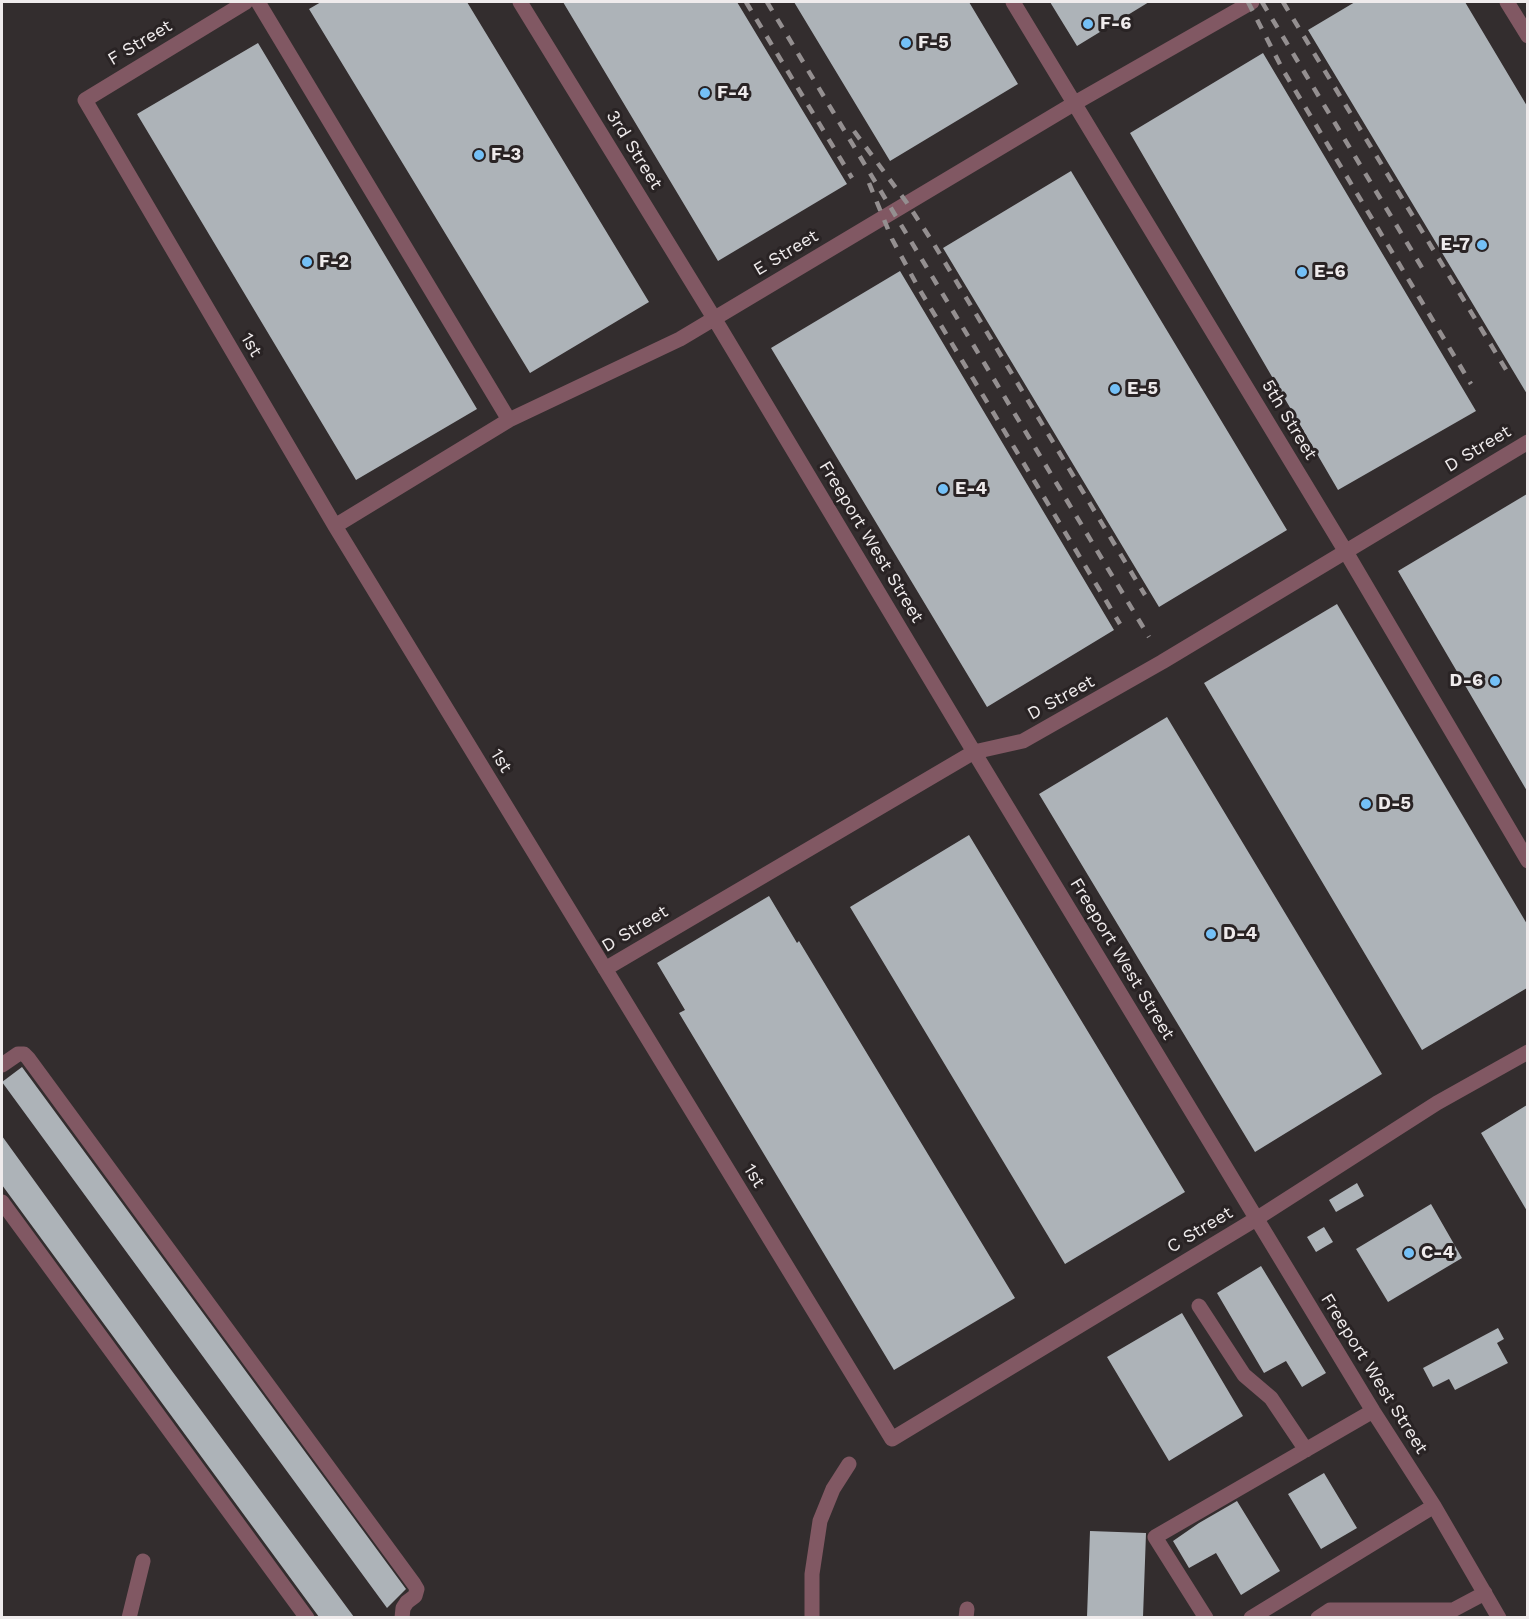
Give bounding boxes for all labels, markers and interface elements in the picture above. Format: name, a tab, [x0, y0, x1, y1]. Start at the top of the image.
place label: F-6	[1100, 13, 1131, 35]
street label: F Street	[104, 15, 176, 71]
marker: F-6	[1081, 17, 1095, 31]
place label: F-5	[918, 32, 949, 54]
marker: F-5	[899, 36, 913, 50]
place label: F-4	[717, 82, 749, 104]
marker: F-4	[698, 86, 712, 100]
street label: 3rd Street	[601, 106, 667, 194]
place label: F-3	[491, 144, 521, 166]
marker: F-3	[472, 148, 486, 162]
street label: E Street	[750, 225, 822, 281]
place label: E-7	[1440, 234, 1470, 256]
marker: E-7	[1475, 238, 1489, 252]
place label: F-2	[319, 251, 349, 273]
marker: F-2	[300, 255, 314, 269]
place label: E-6	[1314, 261, 1345, 283]
marker: E-6	[1295, 265, 1309, 279]
street label: 1st	[236, 329, 266, 361]
street label: 5th Street	[1257, 376, 1321, 464]
place label: E-5	[1127, 378, 1158, 400]
marker: E-5	[1108, 382, 1122, 396]
street label: D Street	[1441, 421, 1515, 477]
street label: Freeport West Street	[814, 457, 928, 627]
place label: E-4	[955, 478, 987, 500]
marker: E-4	[936, 482, 950, 496]
place label: D-6	[1449, 670, 1483, 692]
street label: D Street	[1024, 671, 1098, 725]
marker: D-6	[1488, 674, 1502, 688]
street label: 1st	[486, 745, 516, 777]
place label: D-5	[1378, 793, 1411, 815]
marker: D-5	[1359, 797, 1373, 811]
street label: Freeport West Street	[1065, 874, 1179, 1044]
street label: D Street	[598, 901, 672, 957]
place label: D-4	[1223, 923, 1257, 945]
marker: D-4	[1204, 927, 1218, 941]
street label: 1st	[739, 1160, 769, 1192]
street label: C Street	[1163, 1202, 1237, 1258]
place label: C-4	[1421, 1242, 1454, 1264]
marker: C-4	[1402, 1246, 1416, 1260]
street label: Freeport West Street	[1316, 1290, 1432, 1458]

